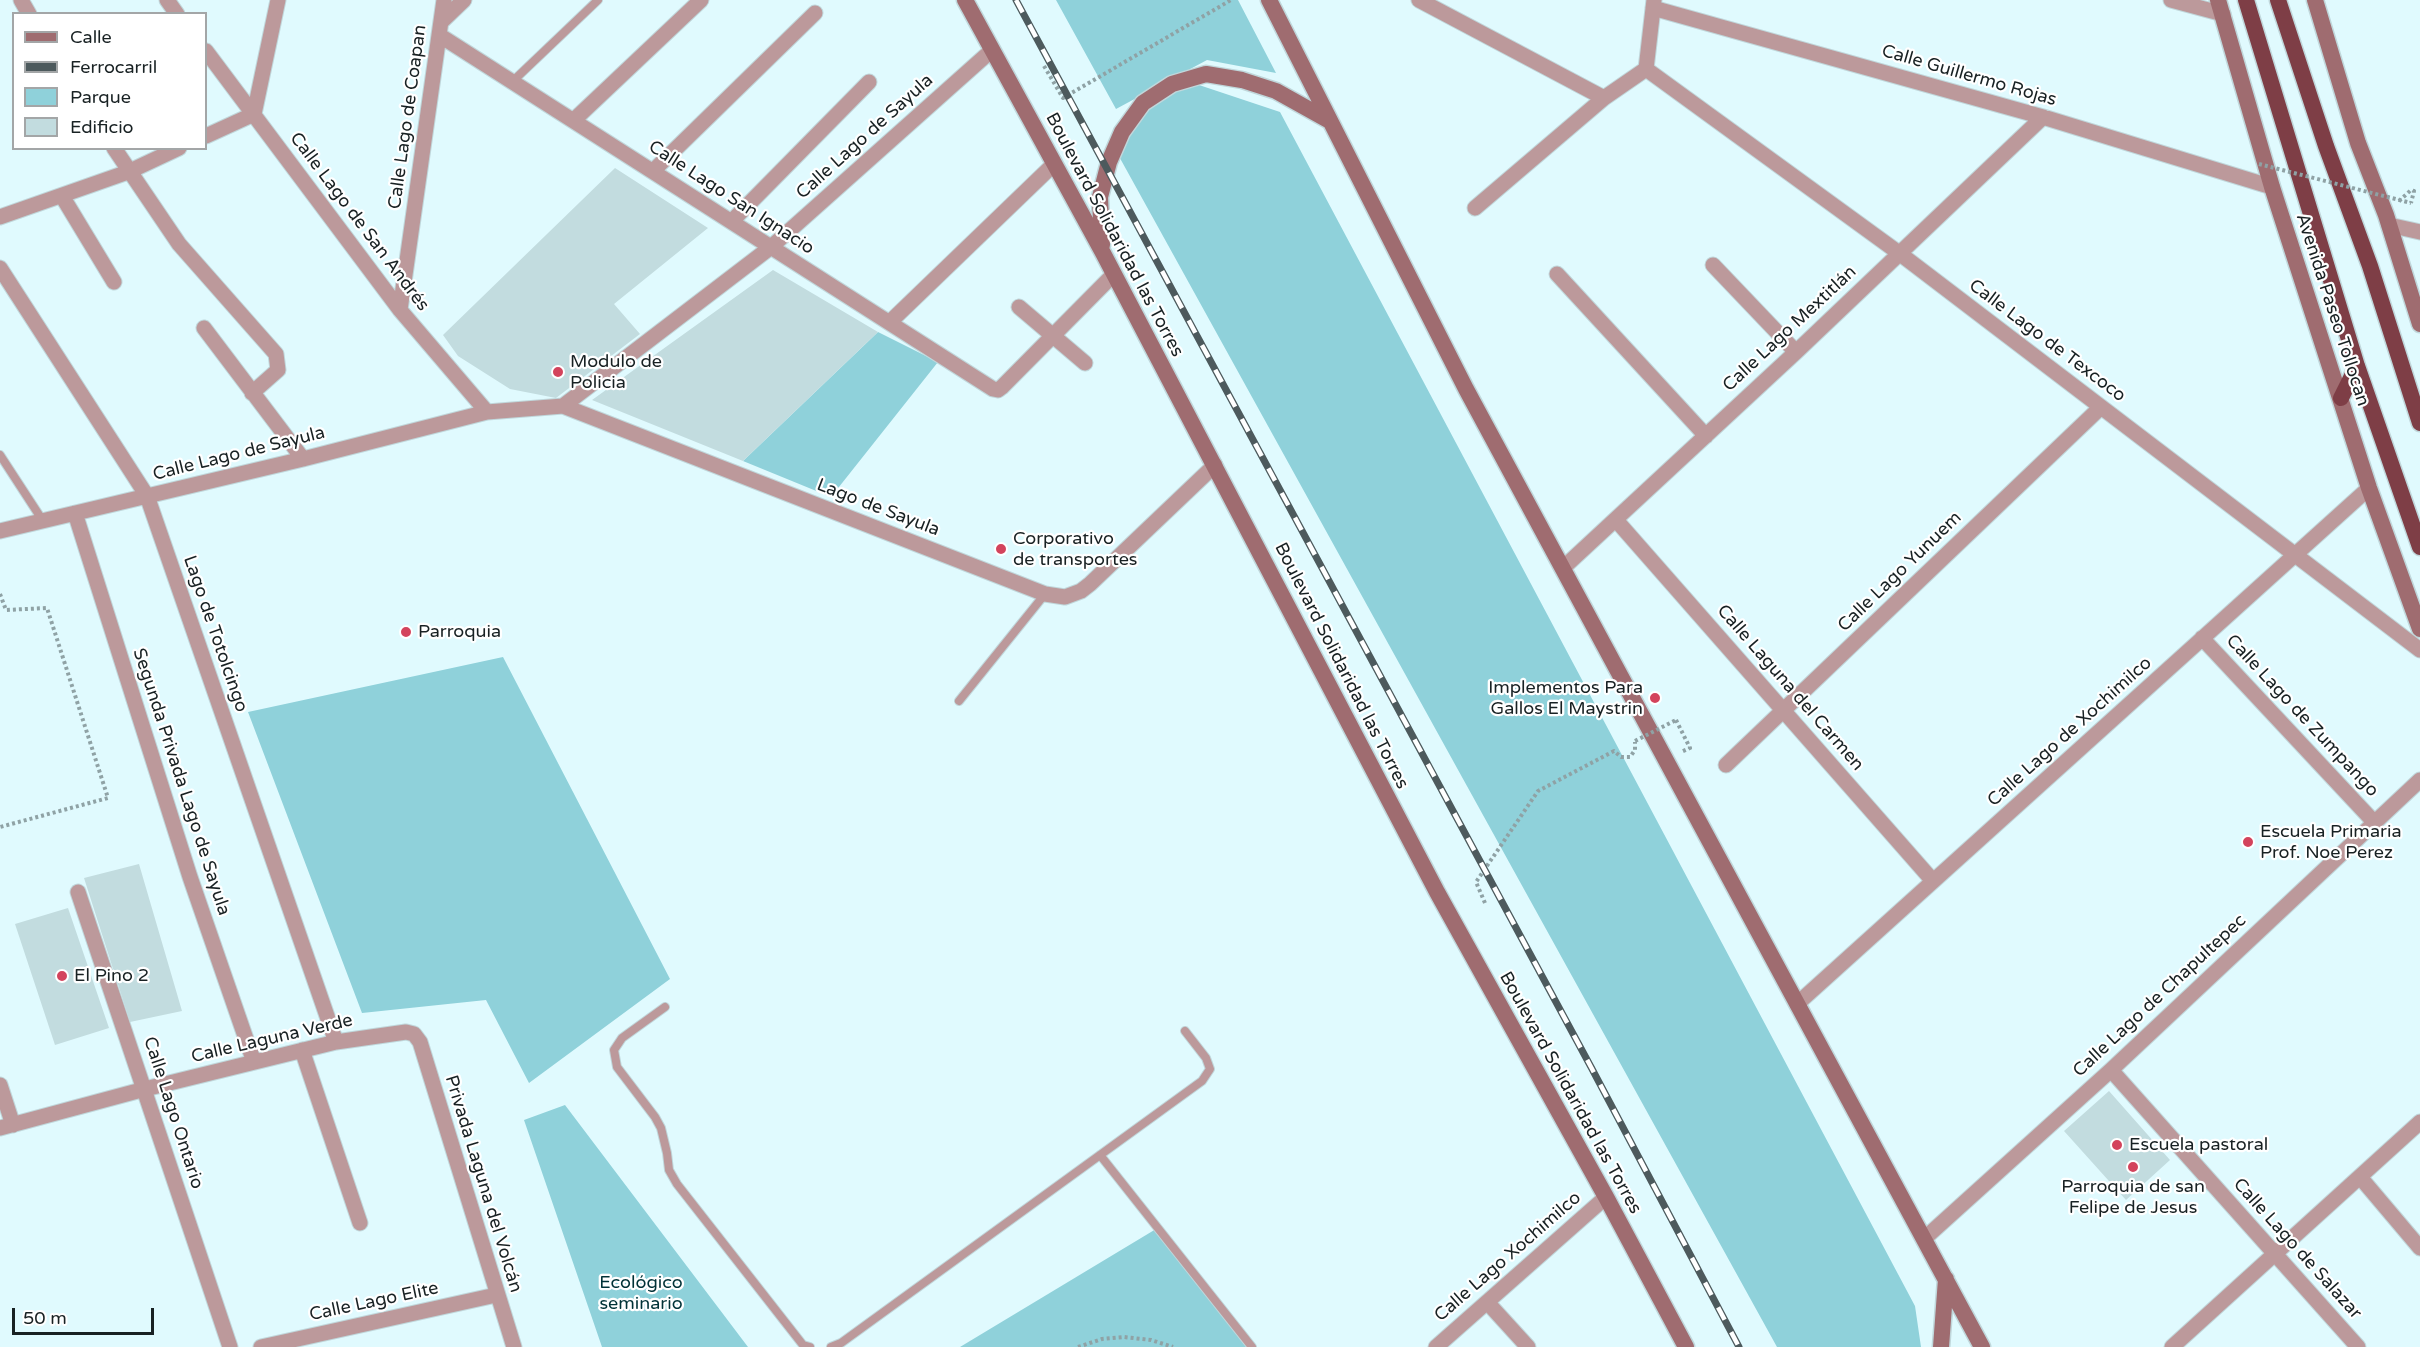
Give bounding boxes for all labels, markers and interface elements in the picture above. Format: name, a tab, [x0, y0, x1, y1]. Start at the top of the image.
legend	[12, 12, 207, 150]
street label: Calle Lago de Coapan	[384, 23, 432, 211]
text: Calle	[70, 26, 112, 48]
street label: Calle Guillermo Rojas	[1879, 41, 2059, 111]
text: Ferrocarril	[70, 56, 157, 78]
street label: Calle Lago de Sayula	[792, 70, 938, 204]
text: Parque	[70, 86, 131, 108]
street label: Boulevard Solidaridad las Torres	[1040, 109, 1188, 361]
text: Edificio	[70, 116, 134, 138]
street label: Calle Lago de San Andrés	[285, 128, 433, 316]
street label: Calle Lago San Ignacio	[644, 136, 818, 260]
street label: Avenida Paseo Tollocan	[2291, 211, 2373, 409]
street label: Calle Lago Mextitlán	[1719, 262, 1861, 396]
street label: Calle Lago de Texcoco	[1964, 275, 2130, 407]
place label: Modulo de Policia	[570, 351, 662, 394]
marker: Modulo de Policia	[551, 365, 565, 379]
street label: Calle Lago de Sayula	[151, 422, 327, 486]
street label: Lago de Sayula	[813, 475, 943, 541]
street label: Calle Lago Yunuem	[1834, 507, 1966, 637]
place label: Corporativo de transportes	[1013, 528, 1137, 570]
street label: Boulevard Solidaridad las Torres	[1269, 539, 1413, 793]
marker: Corporativo de transportes	[994, 542, 1008, 556]
street label: Lago de Totolcingo	[178, 553, 252, 715]
street label: Calle Laguna del Carmen	[1712, 601, 1868, 775]
place label: Parroquia	[418, 621, 501, 643]
marker: Parroquia	[399, 625, 413, 639]
street label: Calle Lago de Zumpango	[2221, 630, 2383, 802]
street label: Segunda Privada Lago de Sayula	[128, 646, 234, 918]
street label: Calle Lago de Xochimilco	[1983, 653, 2157, 811]
place label: Implementos Para Gallos El Maystrin	[1488, 677, 1643, 720]
marker: Implementos Para Gallos El Maystrin	[1648, 691, 1662, 705]
place label: Escuela Primaria Prof. Noe Perez	[2260, 821, 2401, 864]
marker: Escuela Primaria Prof. Noe Perez	[2241, 835, 2255, 849]
street label: Calle Lago de Chapultepec	[2069, 910, 2251, 1082]
place label: El Pino 2	[74, 965, 149, 987]
street label: Boulevard Solidaridad las Torres	[1494, 968, 1646, 1218]
marker: El Pino 2	[55, 969, 69, 983]
street label: Calle Laguna Verde	[189, 1010, 355, 1068]
street label: Calle Lago Ontario	[138, 1034, 208, 1192]
street label: Privada Laguna del Volcán	[440, 1073, 526, 1295]
place label: Escuela pastoral	[2129, 1134, 2268, 1156]
marker: Escuela pastoral	[2110, 1138, 2124, 1152]
marker: Parroquia de san Felipe de Jesus	[2126, 1160, 2140, 1174]
street label: Calle Lago de Salazar	[2228, 1174, 2366, 1324]
place label: Parroquia de san Felipe de Jesus	[2061, 1176, 2205, 1218]
street label: Calle Lago Xochimilco	[1430, 1187, 1586, 1327]
park label: Ecológico seminario	[599, 1272, 683, 1314]
street label: Calle Lago Elite	[308, 1278, 440, 1326]
scale bar	[15, 1296, 158, 1334]
text: 50 m	[23, 1307, 67, 1329]

